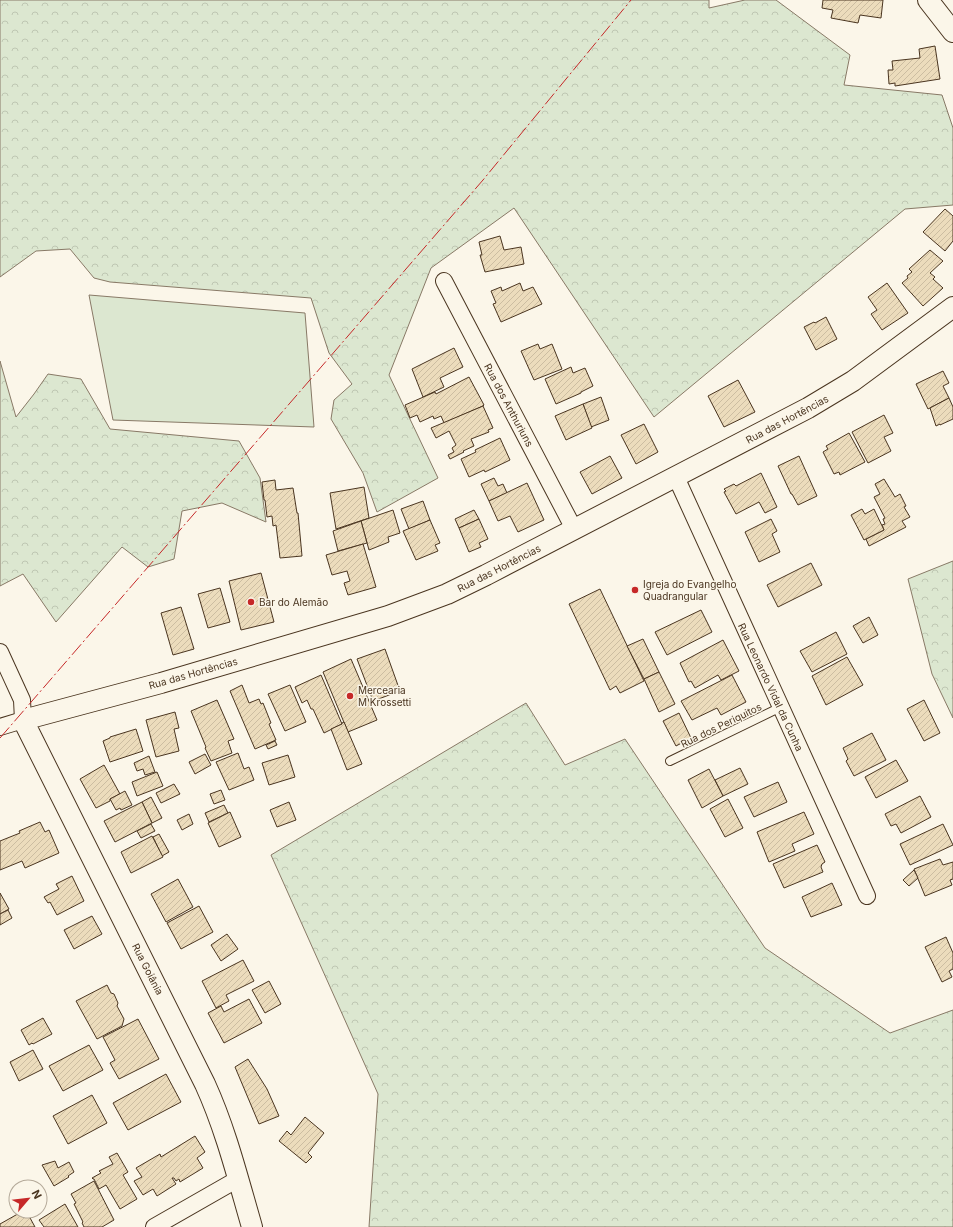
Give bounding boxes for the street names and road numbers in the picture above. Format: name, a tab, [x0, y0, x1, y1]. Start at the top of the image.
street label: Rua dos Anthuriuns	[482, 361, 536, 449]
street label: Rua das Hortências	[744, 392, 830, 446]
street label: Rua das Hortências	[455, 542, 543, 594]
street label: Rua Leonardo Vidal da Cunha	[736, 621, 806, 753]
street label: Rua das Hortências	[147, 655, 239, 691]
street label: Rua dos Periquitos	[679, 700, 763, 750]
street label: Rua Goiânia	[130, 941, 166, 997]

